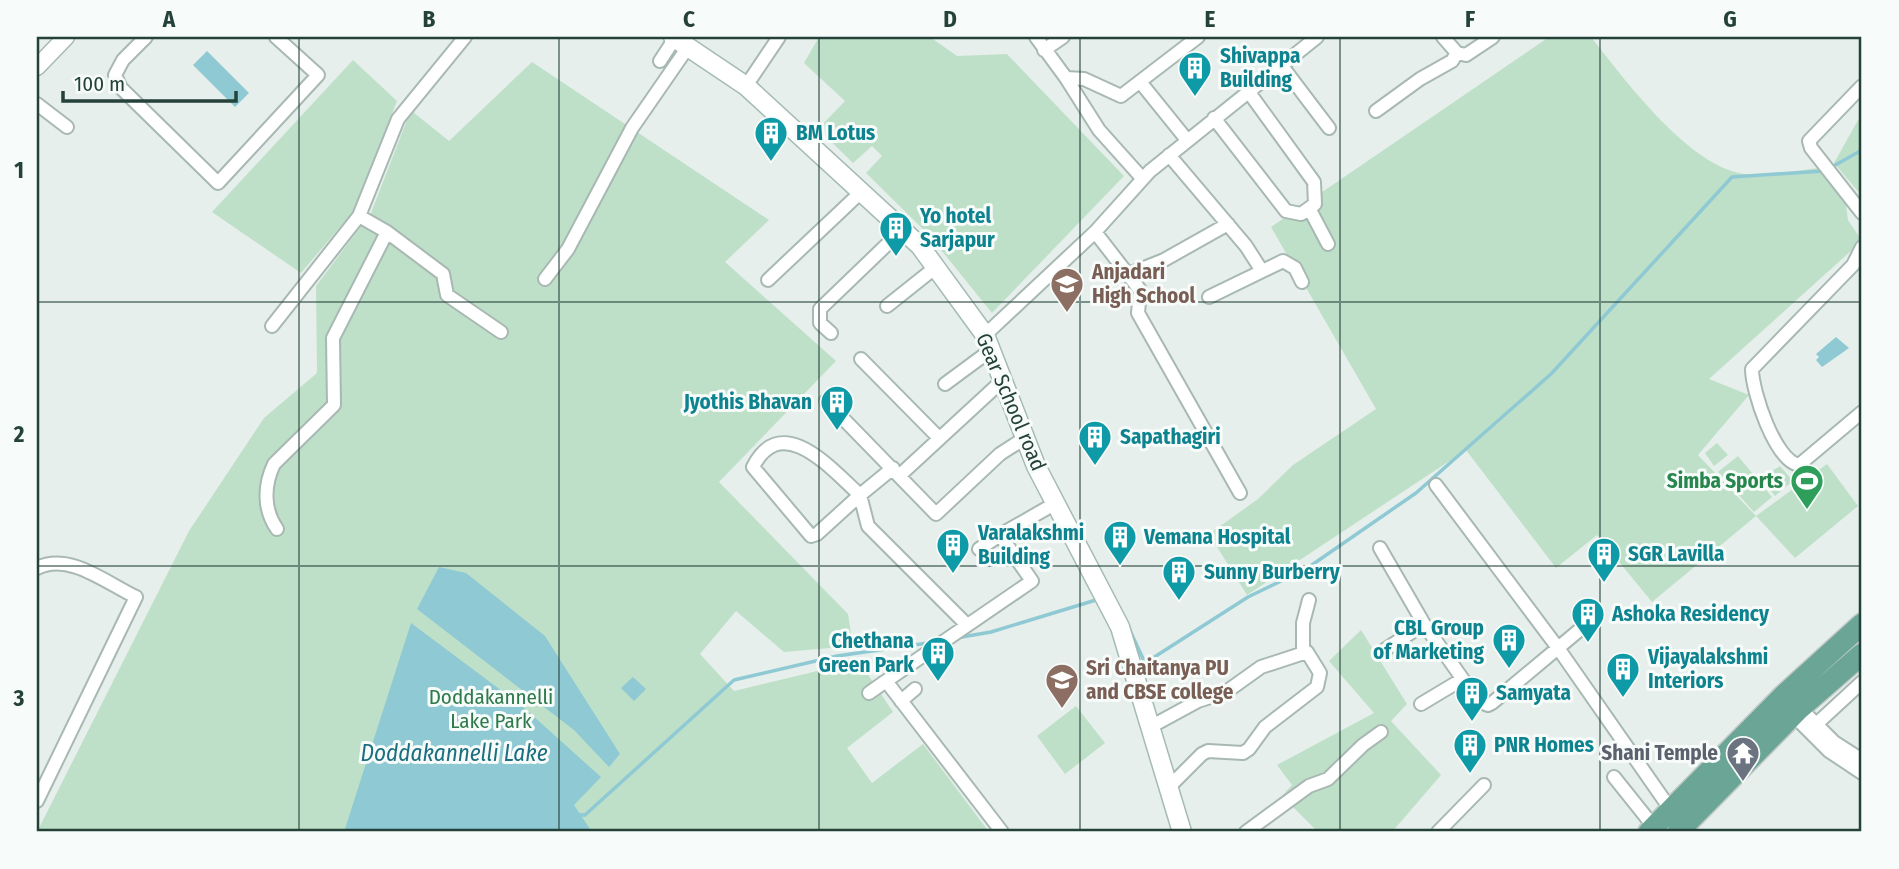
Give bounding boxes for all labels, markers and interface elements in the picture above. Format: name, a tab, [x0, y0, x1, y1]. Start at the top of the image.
text: A	[162, 5, 176, 33]
text: B	[423, 5, 436, 33]
text: C	[683, 5, 695, 33]
text: D	[943, 5, 957, 33]
text: E	[1205, 5, 1216, 33]
text: F	[1465, 5, 1475, 33]
text: G	[1723, 5, 1737, 33]
place label: Shivappa Building	[1220, 43, 1300, 93]
building icon: Shivappa Building	[1176, 49, 1214, 98]
scale bar	[63, 60, 236, 104]
text: 100 m	[74, 71, 125, 97]
building icon: BM Lotus	[752, 114, 790, 163]
place label: BM Lotus	[796, 120, 875, 146]
text: 1	[14, 156, 24, 184]
place label: Yo hotel Sarjapur	[919, 203, 995, 253]
building icon: Yo hotel Sarjapur	[877, 209, 915, 258]
place label: Anjadari High School	[1091, 259, 1195, 309]
school or university icon: Anjadari High School	[1048, 265, 1086, 314]
street label: Gear School road	[970, 329, 1052, 475]
building icon: Jyothis Bhavan	[818, 383, 856, 432]
place label: Jyothis Bhavan	[683, 389, 812, 415]
building icon: Sapathagiri	[1076, 418, 1114, 467]
text: 2	[13, 420, 25, 448]
place label: Sapathagiri	[1120, 424, 1221, 450]
sports icon: Simba Sports	[1788, 462, 1826, 511]
place label: Simba Sports	[1667, 468, 1783, 494]
building icon: Vemana Hospital	[1101, 518, 1139, 567]
place label: Varalakshmi Building	[977, 520, 1084, 570]
place label: Vemana Hospital	[1143, 524, 1291, 550]
building icon: Varalakshmi Building	[934, 526, 972, 575]
building icon: SGR Lavilla	[1585, 535, 1623, 584]
place label: SGR Lavilla	[1628, 541, 1724, 567]
building icon: Sunny Burberry	[1160, 553, 1198, 602]
place label: Sunny Burberry	[1204, 559, 1341, 585]
building icon: Ashoka Residency	[1569, 595, 1607, 644]
place label: Ashoka Residency	[1611, 601, 1770, 627]
place label: CBL Group of Marketing	[1373, 615, 1485, 665]
building icon: CBL Group of Marketing	[1490, 621, 1528, 670]
place label: Chethana Green Park	[819, 628, 914, 678]
building icon: Chethana Green Park	[919, 634, 957, 683]
place label: Vijayalakshmi Interiors	[1647, 644, 1768, 694]
building icon: Vijayalakshmi Interiors	[1604, 650, 1642, 699]
place label: Sri Chaitanya PU and CBSE college	[1086, 655, 1234, 705]
school or university icon: Sri Chaitanya PU and CBSE college	[1043, 661, 1081, 710]
building icon: Samyata	[1453, 674, 1491, 723]
place label: Samyata	[1496, 680, 1571, 706]
text: 3	[13, 684, 25, 712]
park label: Doddakannelli Lake Park	[429, 684, 553, 734]
building icon: PNR Homes	[1451, 726, 1489, 775]
place label: PNR Homes	[1494, 732, 1594, 758]
temple icon: Shani Temple	[1724, 734, 1762, 783]
water label: Doddakannelli Lake	[360, 739, 548, 767]
place label: Shani Temple	[1601, 740, 1718, 766]

